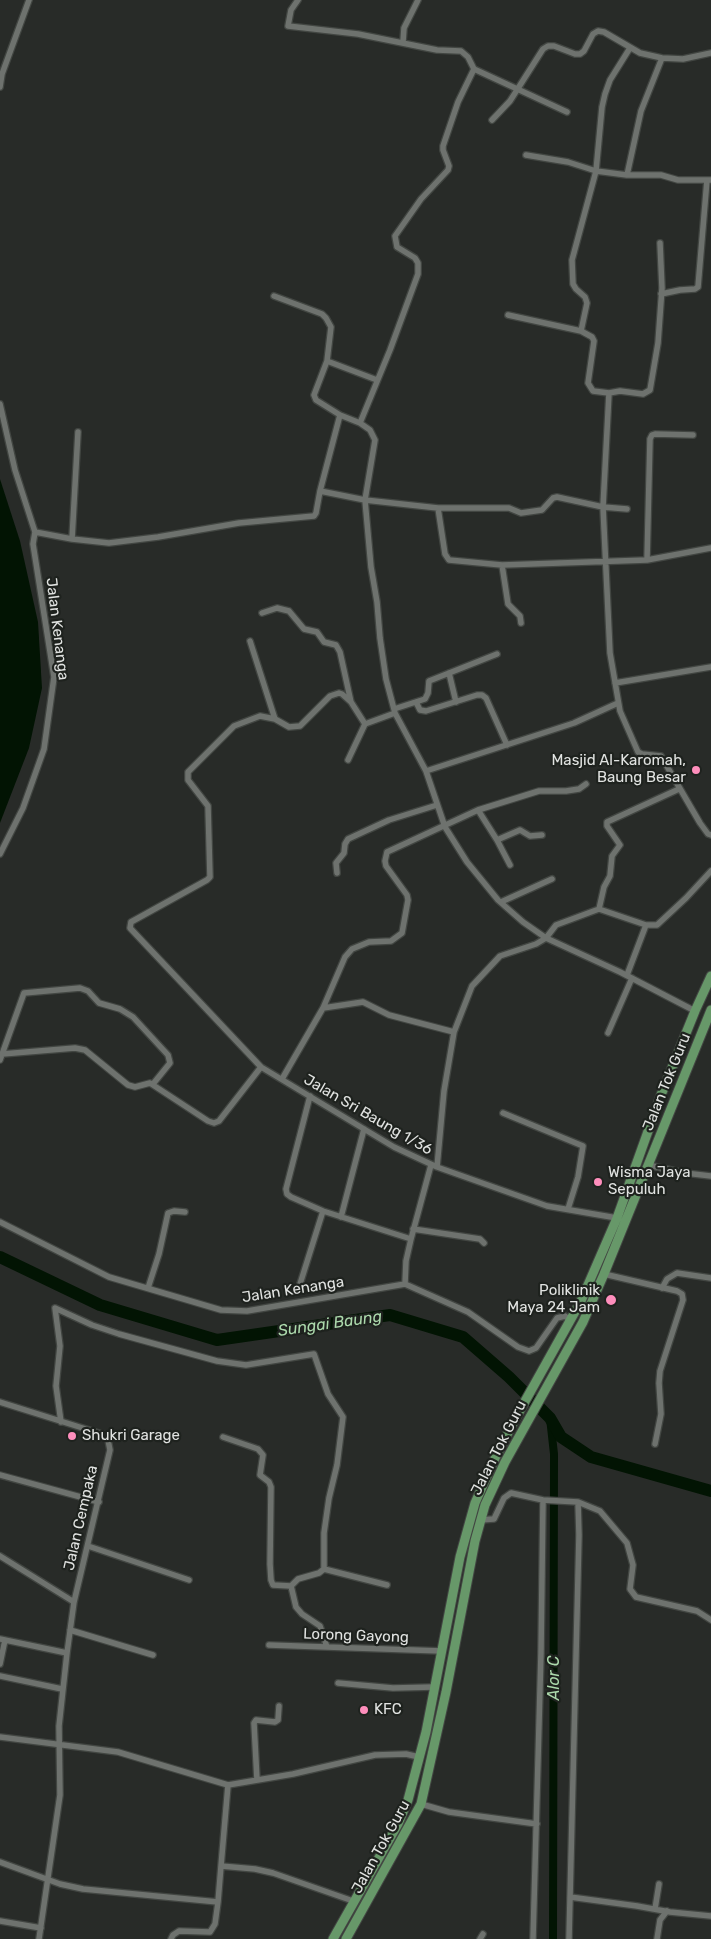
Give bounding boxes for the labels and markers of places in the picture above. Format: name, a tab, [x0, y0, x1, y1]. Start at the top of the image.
place label: Masjid Al-Karomah, Baung Besar	[551, 752, 686, 787]
marker: Masjid Al-Karomah, Baung Besar	[690, 764, 702, 776]
place label: Wisma Jaya Sepuluh	[608, 1164, 690, 1199]
marker: Wisma Jaya Sepuluh	[592, 1176, 604, 1188]
place label: Poliklinik Maya 24 Jam	[507, 1282, 600, 1317]
marker: Poliklinik Maya 24 Jam	[604, 1293, 618, 1307]
place label: Shukri Garage	[82, 1427, 180, 1445]
marker: Shukri Garage	[66, 1430, 78, 1442]
place label: KFC	[374, 1701, 402, 1719]
marker: KFC	[358, 1704, 370, 1716]

